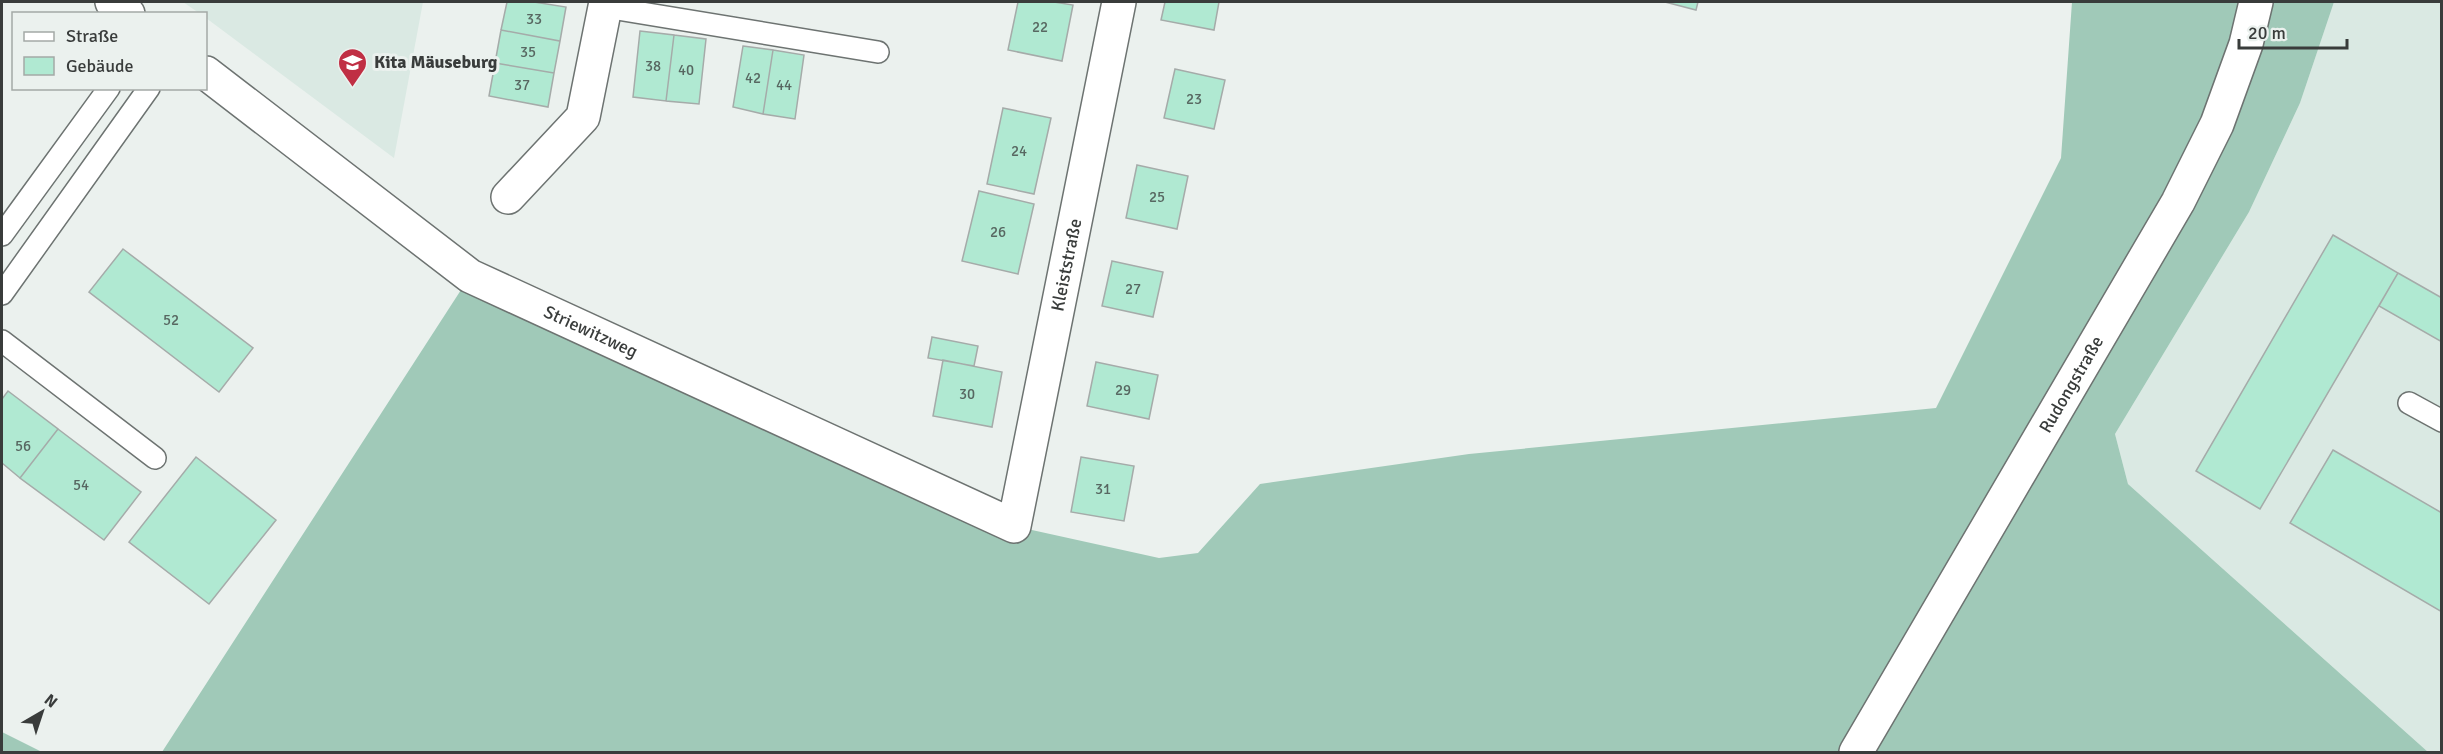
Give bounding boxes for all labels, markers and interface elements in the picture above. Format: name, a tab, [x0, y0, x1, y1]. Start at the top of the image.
house number: 33	[526, 10, 542, 28]
legend	[12, 12, 207, 90]
scale bar	[2239, 12, 2347, 50]
house number: 22	[1032, 18, 1048, 36]
text: 20 m	[2248, 22, 2286, 44]
text: Straße	[66, 25, 118, 47]
house number: 35	[520, 43, 536, 61]
school or university icon: Kita Mäuseburg	[337, 46, 369, 88]
place label: Kita Mäuseburg	[374, 51, 498, 73]
text: Gebäude	[66, 55, 134, 77]
house number: 38	[645, 57, 661, 75]
house number: 40	[678, 61, 694, 79]
house number: 42	[745, 69, 761, 87]
house number: 37	[514, 76, 530, 94]
house number: 44	[776, 76, 792, 94]
house number: 23	[1186, 90, 1202, 108]
house number: 24	[1011, 142, 1027, 160]
house number: 25	[1149, 188, 1165, 206]
street label: Kleiststraße	[1046, 217, 1086, 313]
house number: 26	[990, 223, 1006, 241]
house number: 27	[1125, 280, 1141, 298]
street label: Striewitzweg	[540, 300, 641, 363]
house number: 52	[163, 311, 179, 329]
street label: Rudongstraße	[2034, 332, 2108, 437]
house number: 29	[1115, 381, 1131, 399]
house number: 30	[959, 385, 975, 403]
house number: 56	[15, 437, 31, 455]
house number: 54	[73, 476, 89, 494]
house number: 31	[1095, 480, 1111, 498]
north arrow	[12, 682, 72, 742]
text: N	[40, 690, 61, 712]

